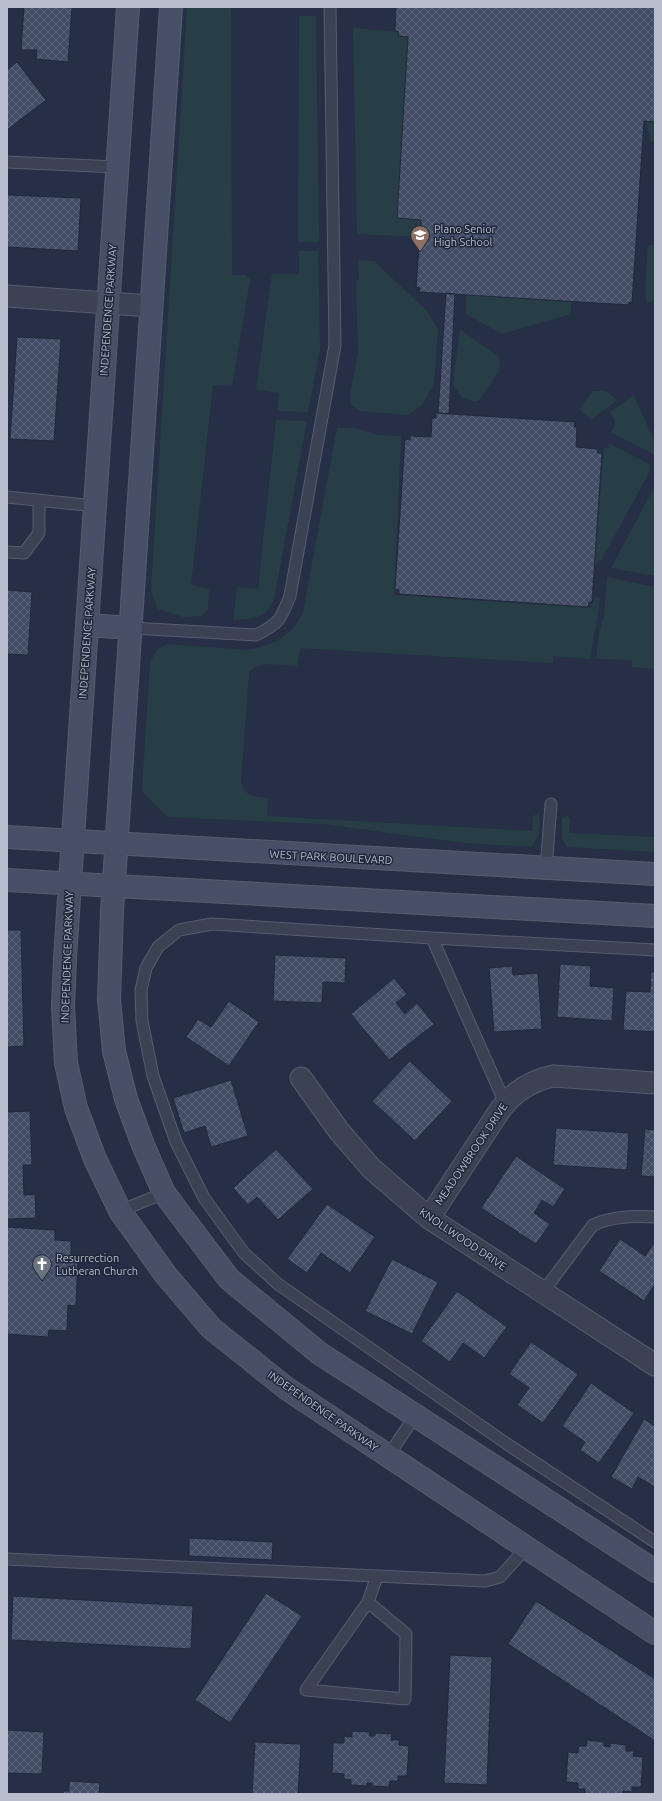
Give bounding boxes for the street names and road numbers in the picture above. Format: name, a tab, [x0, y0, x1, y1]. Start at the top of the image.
street label: INDEPENDENCE PARKWAY	[97, 243, 119, 376]
street label: INDEPENDENCE PARKWAY	[76, 566, 98, 699]
street label: WEST PARK BOULEVARD	[269, 848, 393, 866]
street label: INDEPENDENCE PARKWAY	[59, 890, 75, 1023]
street label: MEADOWBROOK DRIVE	[432, 1101, 510, 1207]
street label: KNOLLWOOD DRIVE	[417, 1206, 509, 1272]
street label: INDEPENDENCE PARKWAY	[265, 1368, 381, 1454]

